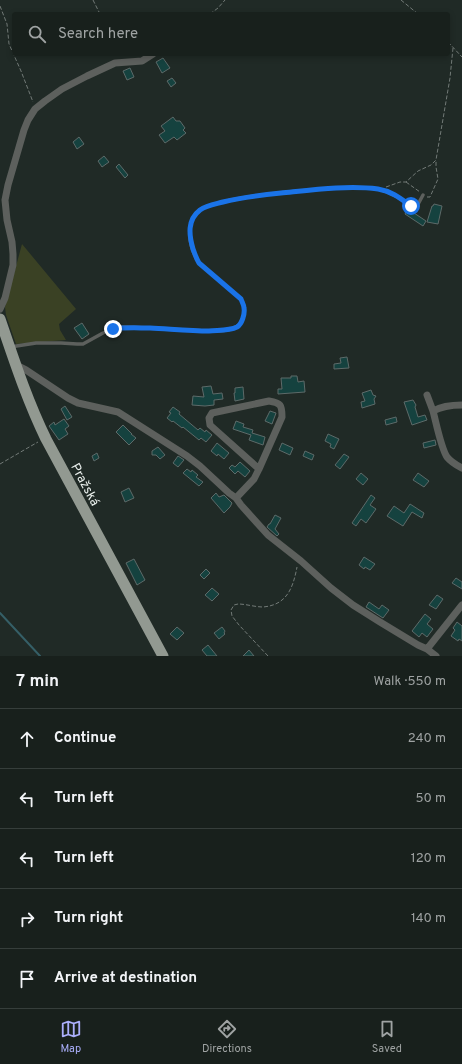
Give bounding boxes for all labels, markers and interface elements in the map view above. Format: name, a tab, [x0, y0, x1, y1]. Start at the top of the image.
search box	[12, 12, 450, 56]
icon: search	[26, 23, 48, 45]
text: Search here	[58, 25, 138, 44]
route start	[402, 197, 420, 215]
route end	[104, 320, 122, 338]
street label: Pražská	[66, 461, 102, 509]
text: 7 min	[16, 671, 59, 693]
text: Walk · 550 m	[374, 674, 446, 690]
icon: ahead	[16, 728, 38, 750]
text: Continue	[54, 729, 116, 748]
text: 240 m	[408, 731, 446, 747]
icon: left	[16, 788, 38, 810]
text: Turn left	[54, 789, 114, 808]
text: 50 m	[416, 791, 446, 807]
icon: left	[16, 848, 38, 870]
text: Turn left	[54, 849, 114, 868]
text: 120 m	[411, 851, 446, 867]
icon: right	[16, 908, 38, 930]
text: Turn right	[54, 909, 123, 928]
text: 140 m	[411, 911, 446, 927]
icon: arrive	[16, 968, 38, 990]
text: Arrive at destination	[54, 969, 197, 988]
tab: Map	[60, 1018, 82, 1056]
tab: Directions	[202, 1018, 252, 1056]
tab: Saved	[372, 1018, 402, 1056]

